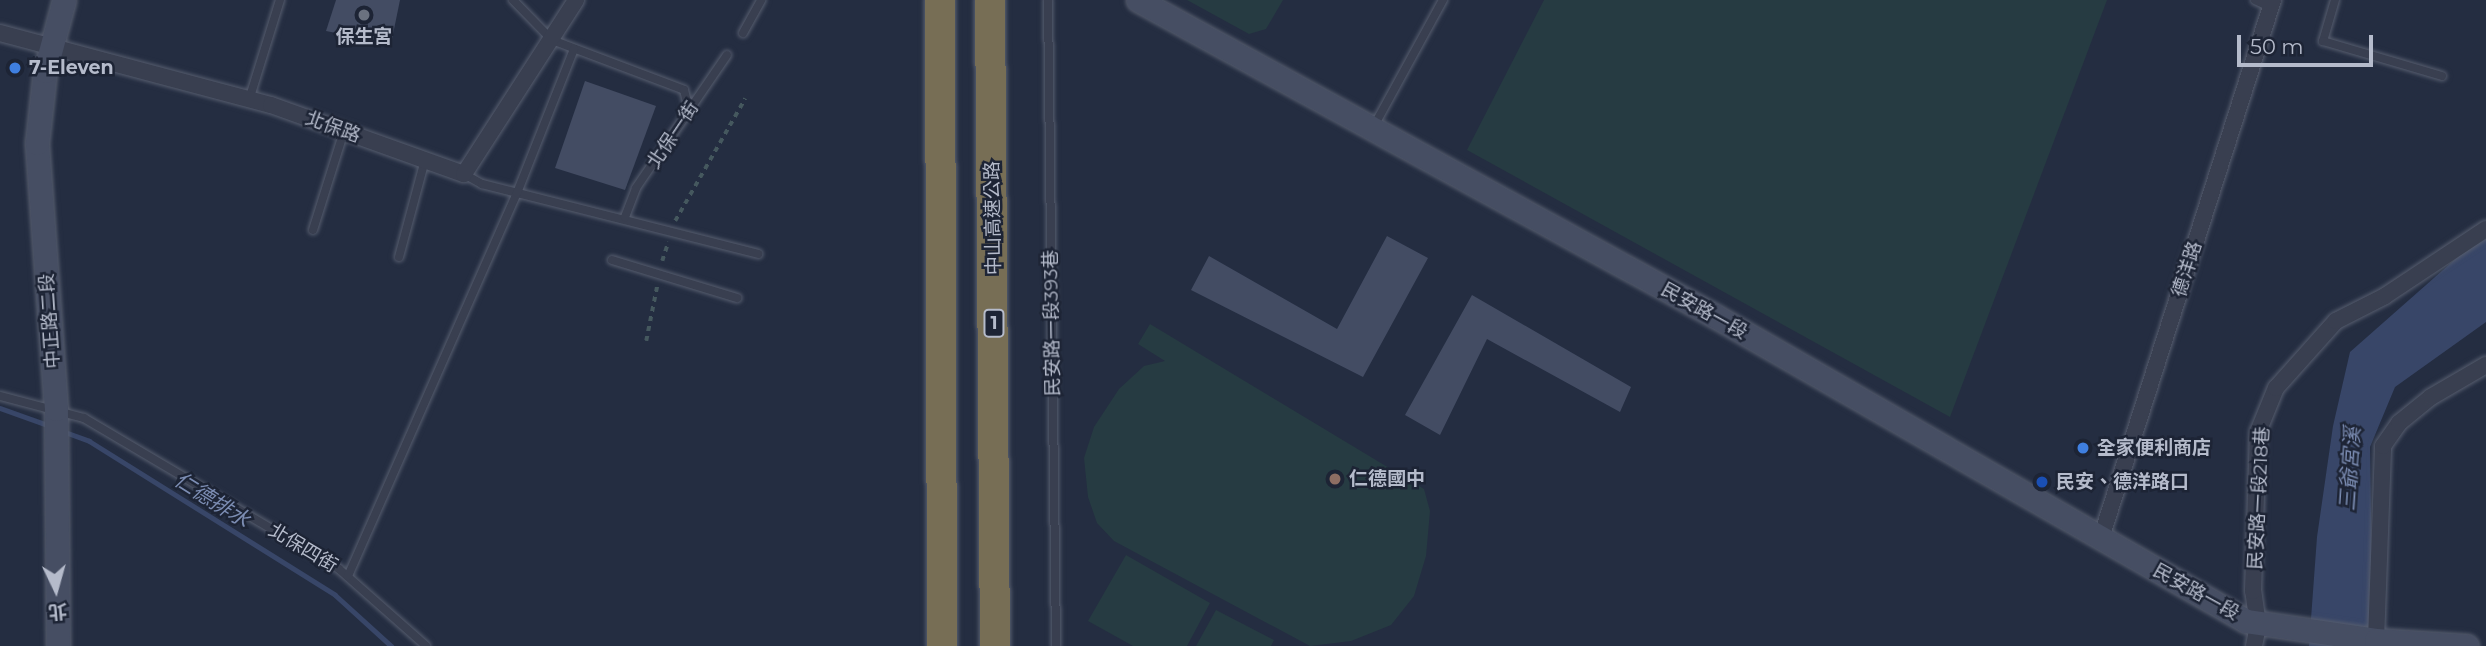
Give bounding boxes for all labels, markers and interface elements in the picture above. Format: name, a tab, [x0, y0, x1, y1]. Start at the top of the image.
marker: 保生宮	[356, 7, 372, 23]
scale bar	[2241, 21, 2378, 65]
place label: 保生宮	[336, 26, 392, 48]
text: 50 m	[2250, 34, 2304, 59]
place label: 7-Eleven	[29, 57, 114, 79]
marker: 7-Eleven	[7, 60, 23, 76]
street label: 北保一街	[642, 97, 704, 173]
street label: 北保路	[302, 107, 364, 147]
street label: 中山高速公路	[981, 161, 1005, 275]
street label: 德洋路	[2167, 238, 2207, 300]
street label: 民安路一段393巷	[1039, 249, 1065, 397]
street label: 中正路二段	[35, 273, 65, 369]
street label: 民安路一段	[1657, 278, 1751, 344]
road number: 1	[982, 309, 1006, 338]
street label: 民安路一段218巷	[2244, 426, 2274, 570]
water label: 三爺宮溪	[2335, 426, 2365, 512]
place label: 全家便利商店	[2097, 437, 2211, 459]
marker: 全家便利商店	[2075, 440, 2091, 456]
water label: 仁德排水	[170, 467, 254, 533]
place label: 仁德國中	[1349, 468, 1425, 490]
marker: 仁德國中	[1327, 471, 1343, 487]
place label: 民安、德洋路口	[2056, 471, 2189, 493]
marker: 民安、德洋路口	[2034, 474, 2050, 490]
street label: 北保四街	[265, 519, 341, 577]
north arrow	[21, 555, 91, 625]
street label: 民安路一段	[2149, 559, 2243, 625]
text: 北	[47, 599, 68, 624]

